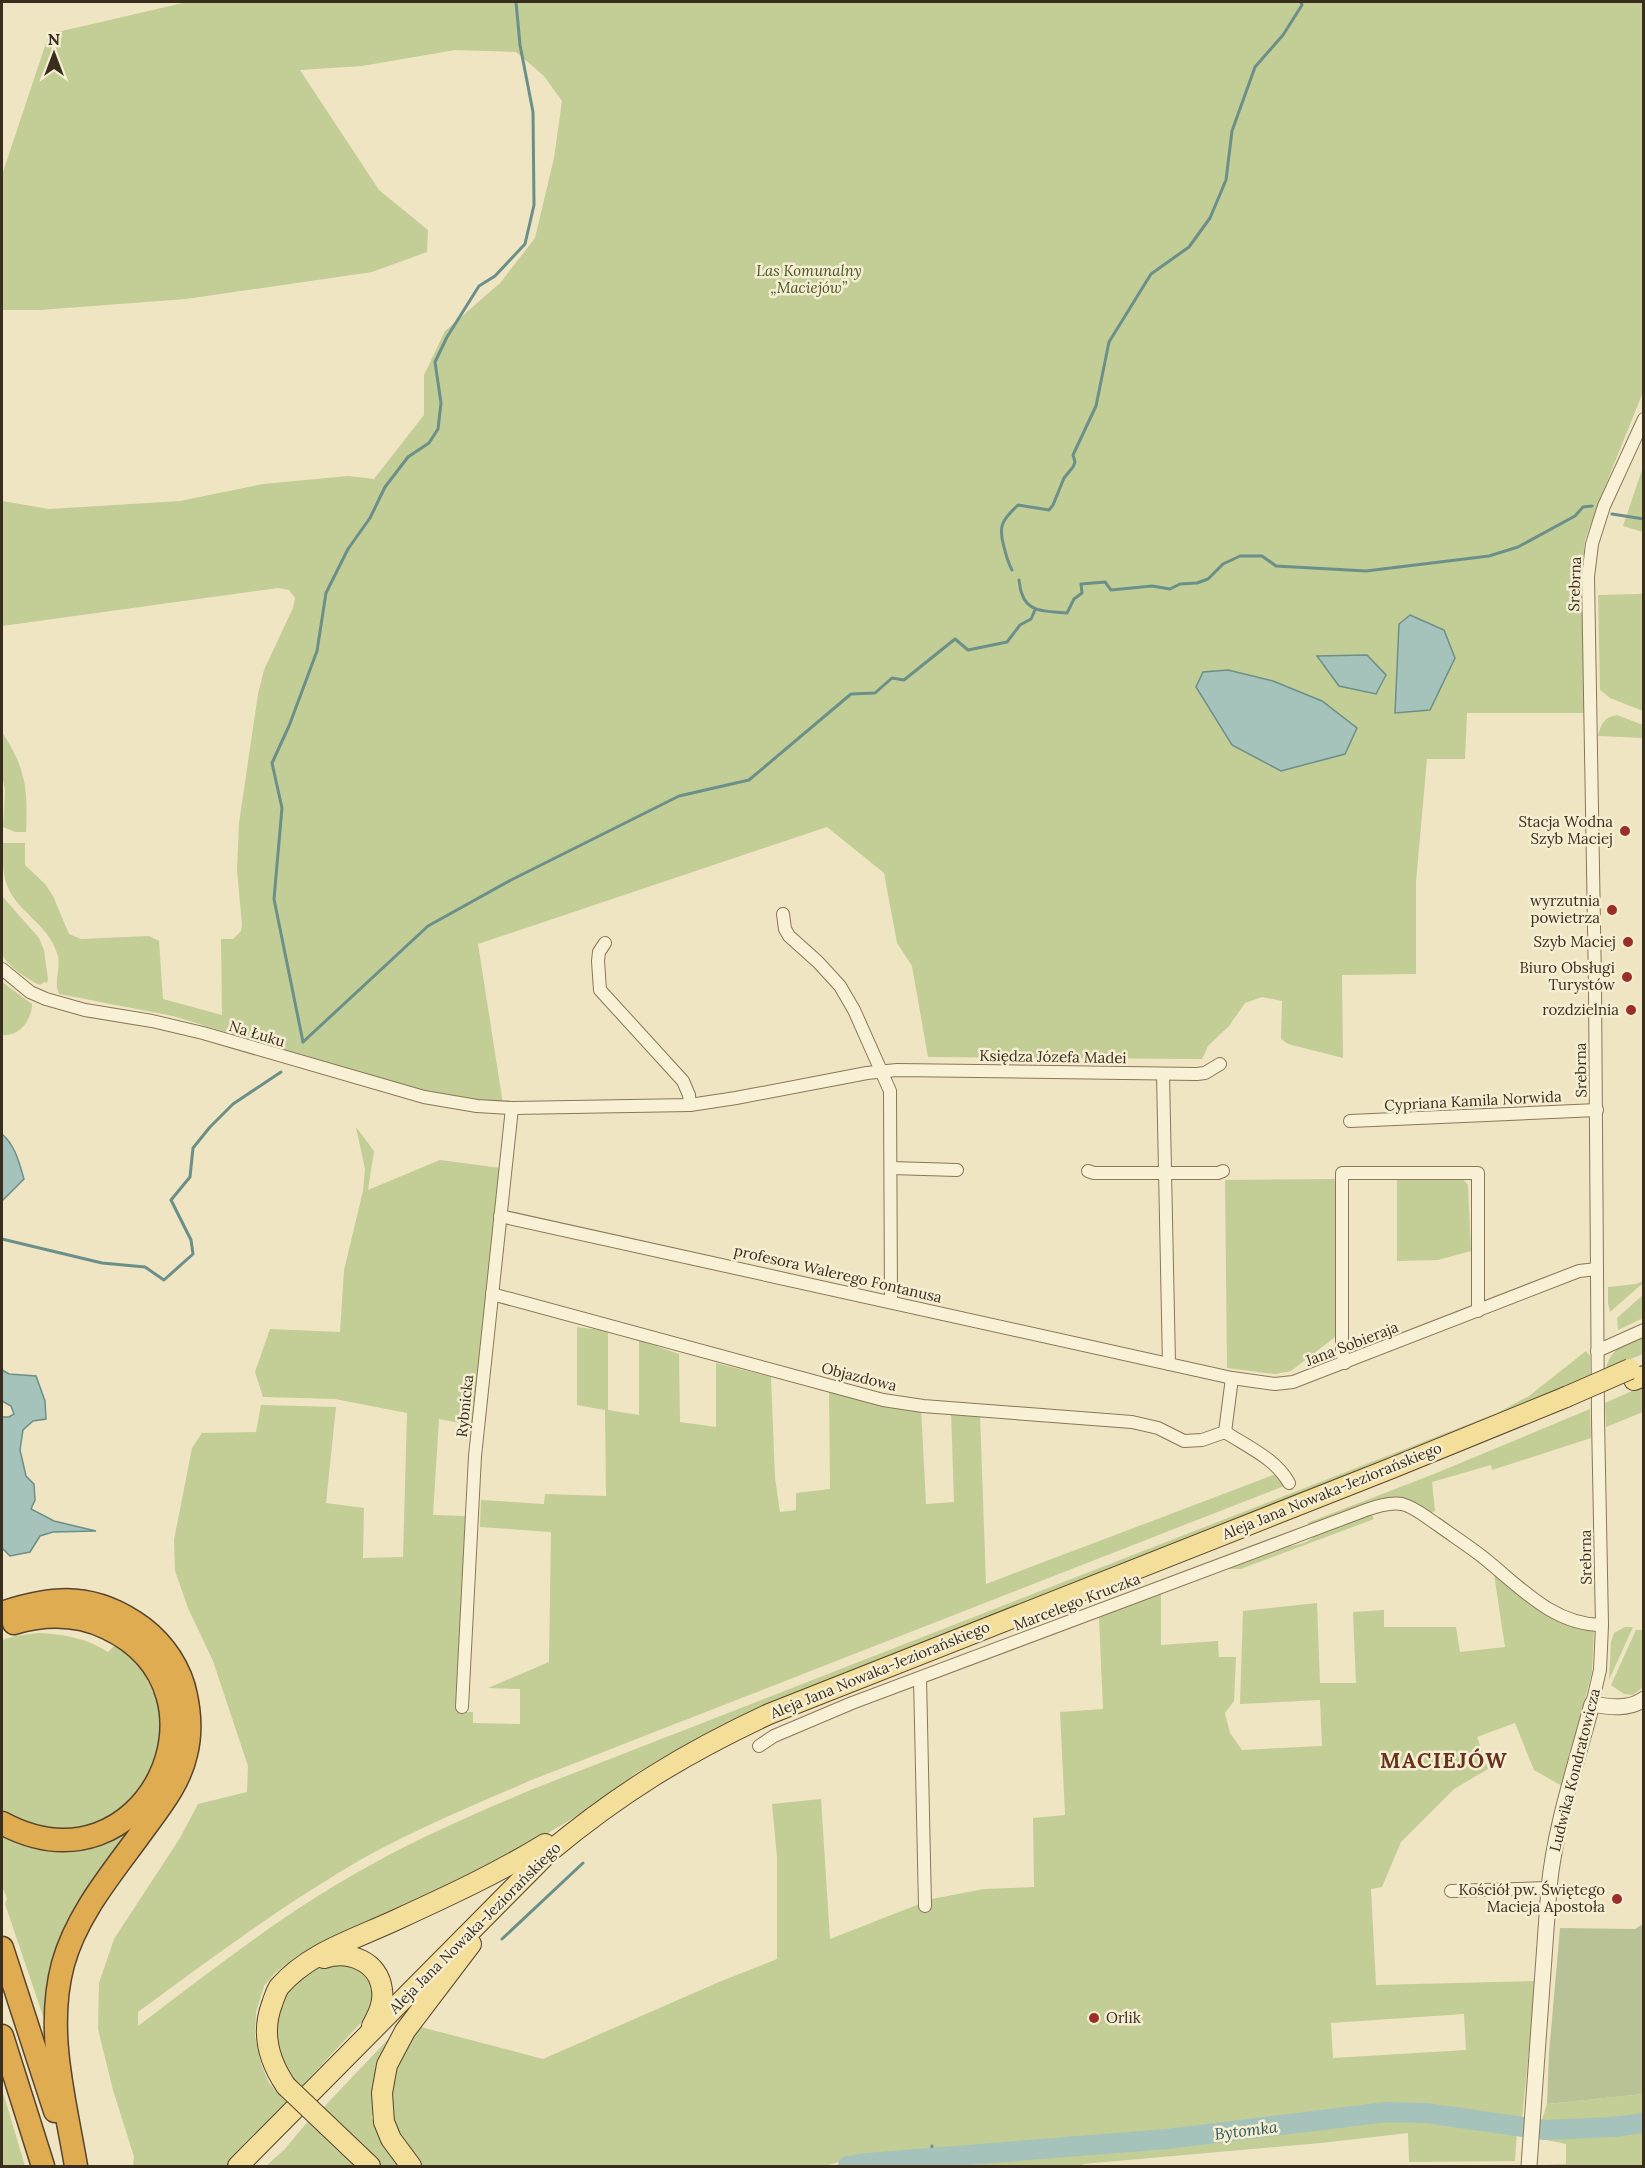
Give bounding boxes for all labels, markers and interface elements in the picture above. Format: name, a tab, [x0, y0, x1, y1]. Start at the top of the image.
north arrow	[24, 24, 84, 84]
text: N	[48, 29, 60, 49]
park label: Las Komunalny „Maciejów”	[756, 261, 862, 297]
street label: Srebrna	[1564, 556, 1585, 612]
place label: Stacja Wodna Szyb Maciej	[1518, 812, 1613, 848]
marker: Stacja Wodna Szyb Maciej	[1618, 824, 1632, 838]
place label: wyrzutnia powietrza	[1530, 891, 1600, 927]
marker: wyrzutnia powietrza	[1605, 903, 1619, 917]
place label: Szyb Maciej	[1534, 932, 1616, 951]
marker: Szyb Maciej	[1621, 935, 1635, 949]
place label: Biuro Obsługi Turystów	[1520, 958, 1615, 994]
marker: Biuro Obsługi Turystów	[1620, 970, 1634, 984]
place label: rozdzielnia	[1542, 1000, 1619, 1019]
marker: rozdzielnia	[1624, 1003, 1638, 1017]
street label: Na Łuku	[227, 1016, 288, 1051]
street label: Srebrna	[1571, 1042, 1590, 1098]
street label: Księdza Józefa Madei	[979, 1046, 1127, 1067]
street label: Cypriana Kamila Norwida	[1384, 1086, 1562, 1115]
street label: profesora Walerego Fontanusa	[732, 1240, 944, 1307]
street label: Jana Sobieraja	[1302, 1317, 1401, 1370]
street label: Objazdowa	[819, 1358, 899, 1395]
street label: Rybnicka	[452, 1373, 477, 1438]
street label: Aleja Jana Nowaka-Jeziorańskiego	[1218, 1438, 1445, 1544]
street label: Srebrna	[1576, 1529, 1595, 1585]
street label: Marcelego Kruczka	[1011, 1569, 1143, 1634]
street label: Aleja Jana Nowaka-Jeziorańskiego	[766, 1617, 993, 1723]
street label: Ludwika Kondratowicza	[1545, 1686, 1604, 1853]
district label: MACIEJÓW	[1380, 1747, 1508, 1774]
street label: Aleja Jana Nowaka-Jeziorańskiego	[384, 1838, 565, 2018]
place label: Kościół pw. Świętego Macieja Apostoła	[1458, 1880, 1605, 1916]
marker: Kościół pw. Świętego Macieja Apostoła	[1610, 1892, 1624, 1906]
place label: Orlik	[1106, 2008, 1141, 2027]
marker: Orlik	[1087, 2011, 1101, 2025]
water label: Bytomka	[1213, 2116, 1279, 2144]

